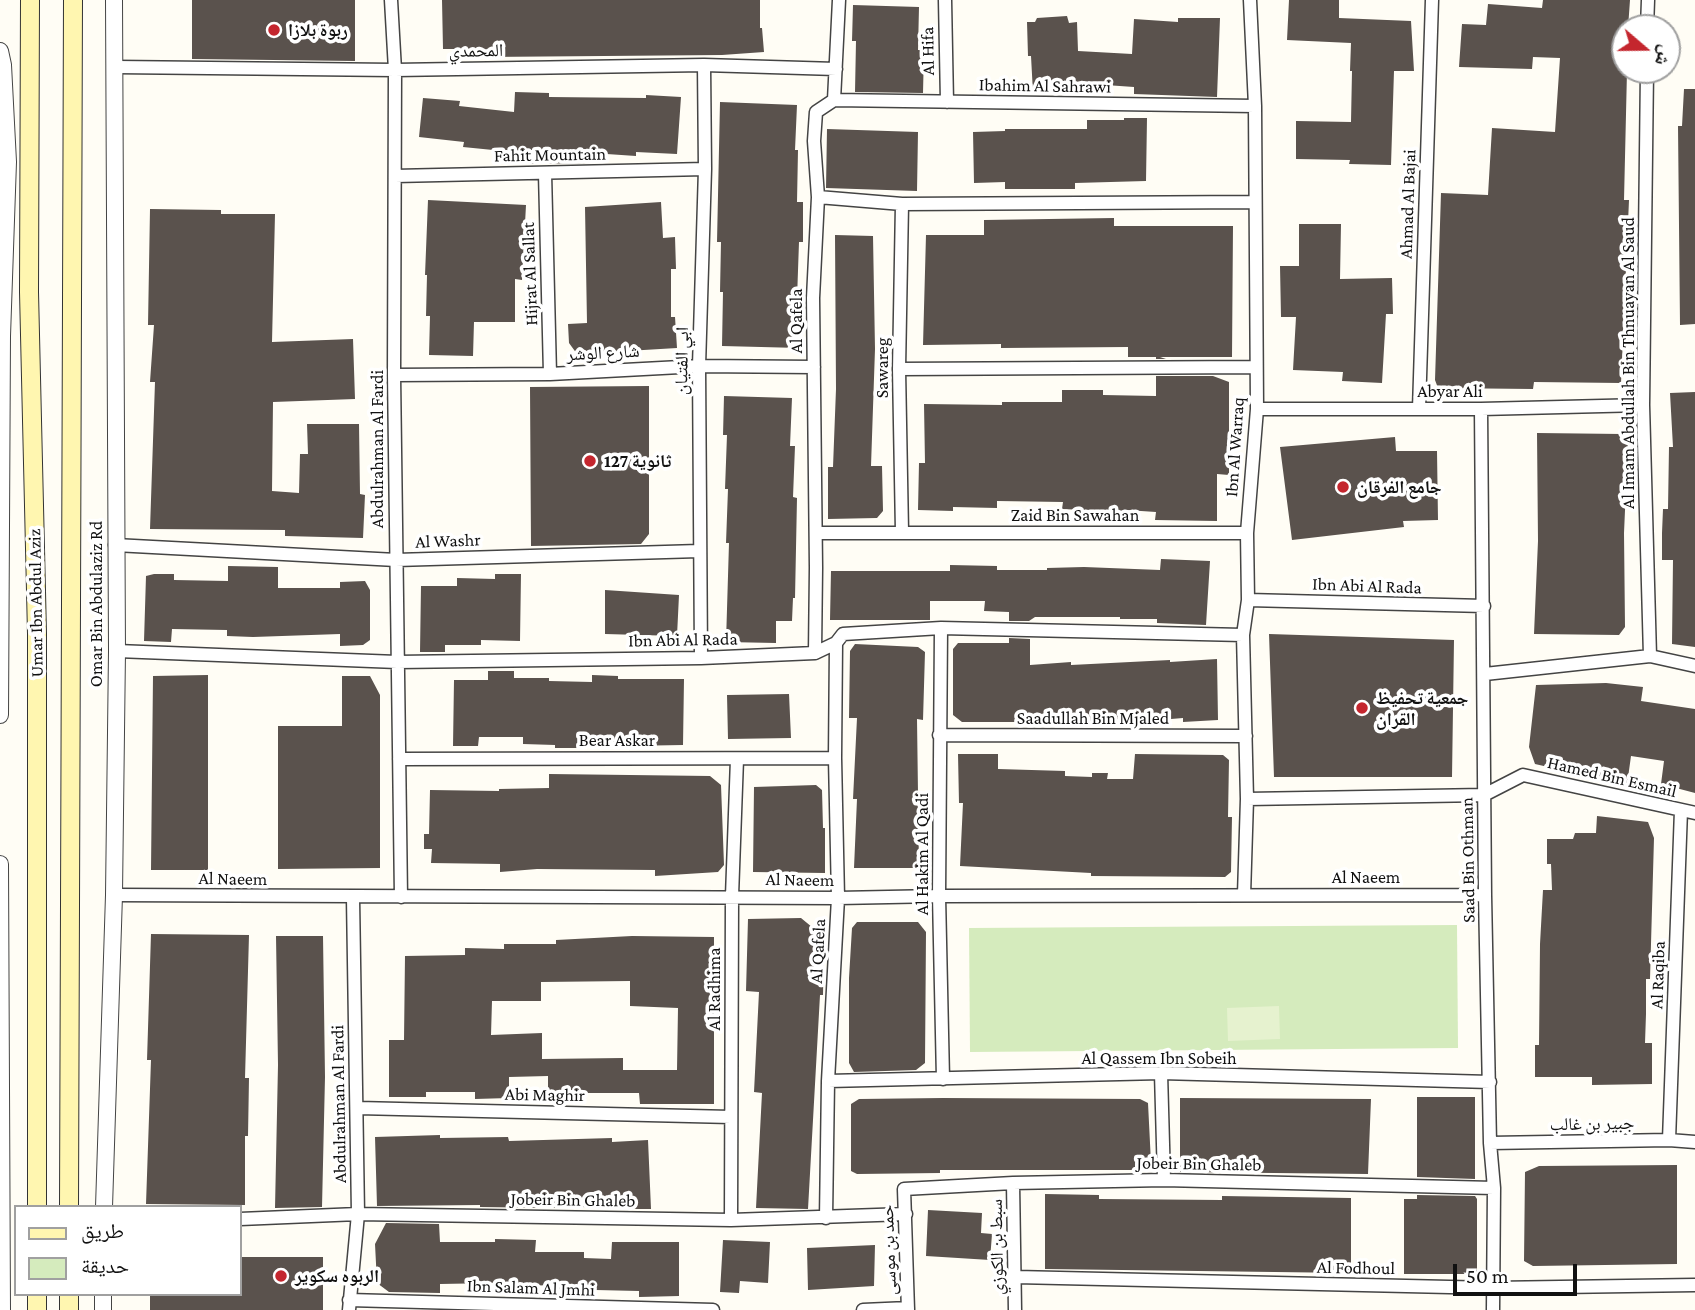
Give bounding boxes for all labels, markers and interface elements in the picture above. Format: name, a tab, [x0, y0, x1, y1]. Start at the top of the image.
north arrow	[1611, 14, 1681, 84]
place label: ربوة بلازا	[288, 19, 348, 41]
marker: ربوة بلازا	[266, 22, 282, 38]
street label: Al Hifa	[917, 27, 939, 75]
street label: المحمدي	[449, 40, 503, 62]
text: ش	[1651, 43, 1678, 69]
street label: Ibahim Al Sahrawi	[979, 74, 1111, 98]
street label: Fahit Mountain	[494, 143, 606, 167]
street label: Ahmad Al Bajai	[1395, 149, 1421, 259]
street label: Al Imam Abdullah Bin Thnuayan Al Saud	[1617, 217, 1639, 509]
street label: Hijrat Al Sallat	[517, 222, 543, 326]
street label: Al Qafela	[785, 289, 807, 353]
street label: ابي الفتيان	[671, 327, 693, 395]
street label: Sawareg	[871, 338, 893, 398]
street label: شارع الوشر	[566, 340, 640, 366]
street label: Abdulrahman Al Fardi	[366, 370, 388, 528]
street label: Abyar Ali	[1417, 380, 1483, 402]
street label: Ibn Al Warraq	[1221, 396, 1249, 498]
place label: ثانوية 127	[604, 450, 671, 472]
marker: ثانوية 127	[582, 453, 598, 469]
place label: جامع الفرقان	[1357, 476, 1442, 498]
marker: جامع الفرقان	[1335, 479, 1351, 495]
street label: Zaid Bin Sawahan	[1011, 504, 1139, 526]
street label: Omar Bin Abdulaziz Rd	[85, 521, 107, 687]
street label: Umar Ibn Abdul Aziz	[24, 528, 48, 678]
street label: Al Washr	[415, 529, 481, 553]
street label: Ibn Abi Al Rada	[1312, 573, 1422, 599]
street label: Ibn Abi Al Rada	[628, 628, 738, 652]
place label: جمعية تحفيظ القران	[1376, 687, 1469, 730]
marker: جمعية تحفيظ القران	[1354, 700, 1370, 716]
street label: Saadullah Bin Mjaled	[1017, 707, 1169, 729]
street label: Bear Askar	[579, 729, 655, 751]
street label: Hamed Bin Esmail	[1545, 752, 1679, 802]
street label: Al Hakim Al Qadi	[911, 793, 933, 915]
street label: Saad Bin Othman	[1456, 797, 1480, 923]
street label: Al Naeem	[1332, 866, 1400, 888]
street label: Al Naeem	[198, 868, 268, 890]
street label: Al Naeem	[765, 869, 835, 891]
street label: Al Qafela	[806, 918, 830, 984]
street label: Al Raqiba	[1646, 941, 1670, 1009]
street label: Al Radhima	[703, 947, 725, 1031]
street label: Abdulrahman Al Fardi	[327, 1025, 351, 1183]
street label: Al Qassem Ibn Sobeih	[1081, 1047, 1237, 1069]
street label: Abi Maghir	[505, 1084, 585, 1106]
street label: جبير بن غالب	[1549, 1112, 1635, 1136]
street label: Jobeir Bin Ghaleb	[1136, 1152, 1262, 1176]
street label: Jobeir Bin Ghaleb	[510, 1188, 636, 1212]
street label: سبط بن الكوزي	[985, 1199, 1009, 1295]
street label: حمد بن موسى	[877, 1204, 901, 1296]
legend	[14, 1205, 242, 1296]
text: طريق	[81, 1219, 124, 1243]
scale bar	[1457, 1250, 1581, 1294]
text: حديقة	[81, 1254, 129, 1278]
street label: Al Fodhoul	[1317, 1257, 1395, 1279]
text: 50 m	[1466, 1264, 1509, 1288]
place label: الربوه سكوير	[295, 1265, 379, 1287]
marker: الربوه سكوير	[273, 1268, 289, 1284]
street label: Ibn Salam Al Jmhi	[467, 1275, 595, 1301]

